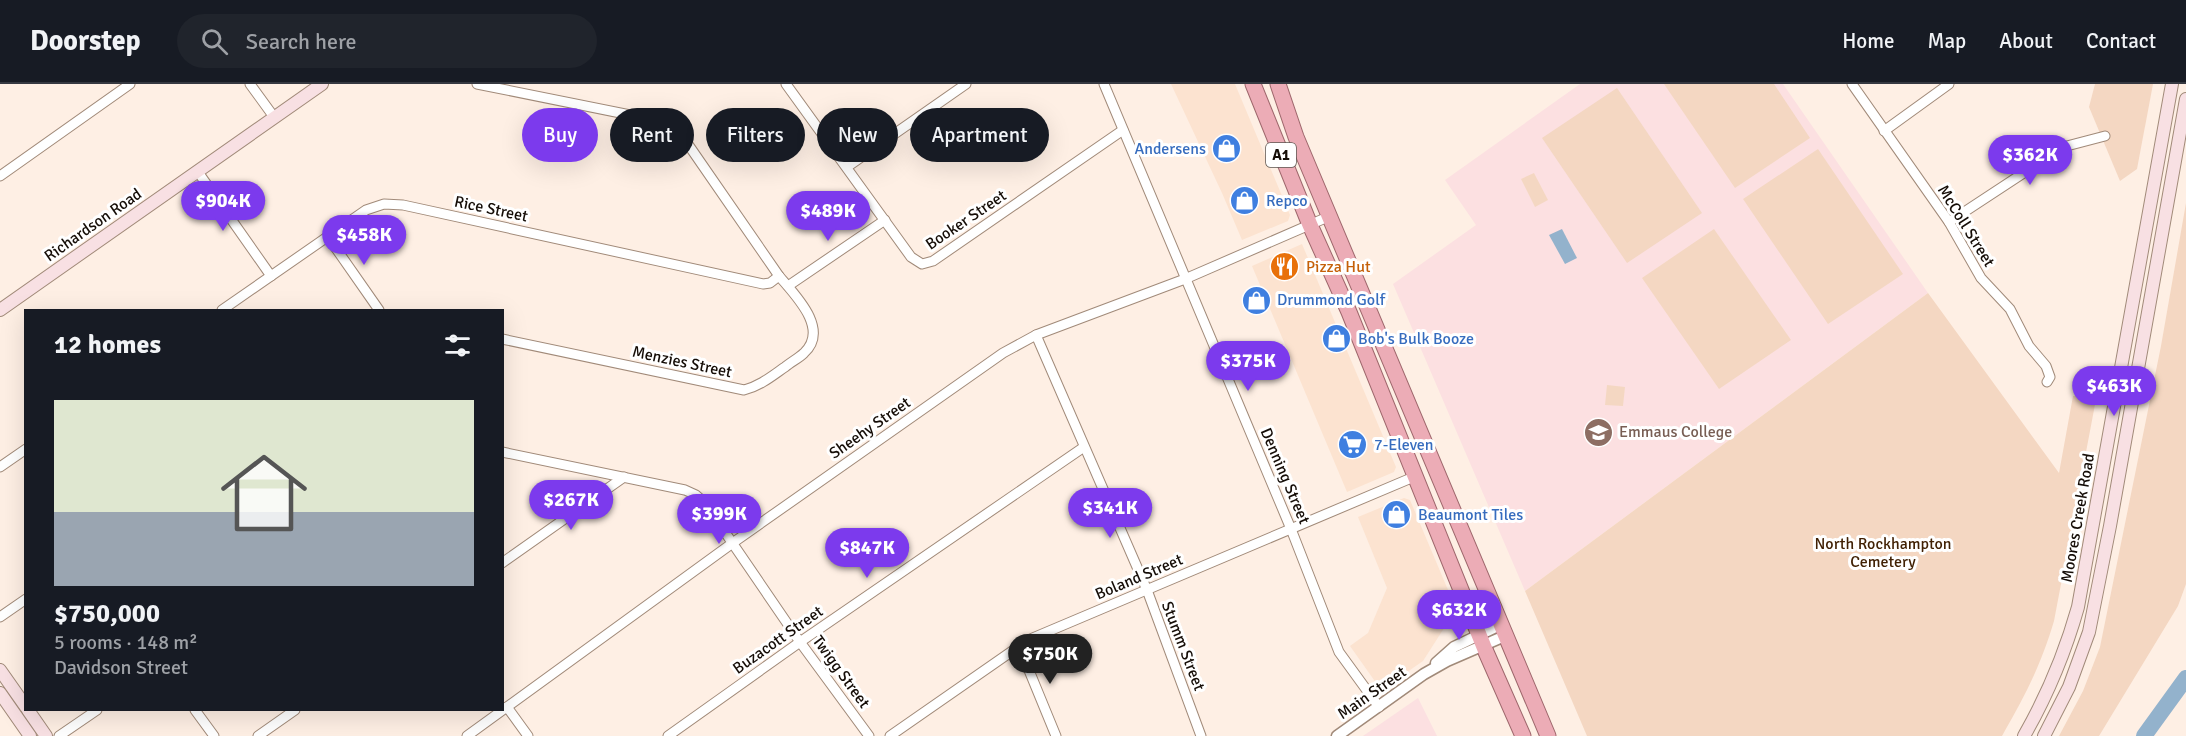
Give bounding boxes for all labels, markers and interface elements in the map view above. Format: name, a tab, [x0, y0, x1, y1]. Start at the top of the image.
search box	[177, 14, 597, 68]
text: Doorstep	[30, 24, 141, 58]
icon: search	[198, 25, 231, 58]
text: Search here	[246, 28, 357, 55]
text: Home	[1842, 28, 1895, 54]
text: Map	[1928, 28, 1966, 54]
text: About	[1999, 28, 2053, 54]
text: Contact	[2086, 28, 2156, 54]
chip: Buy	[522, 108, 598, 162]
chip: Rent	[610, 108, 694, 162]
chip: Filters	[706, 108, 805, 162]
chip: New	[817, 108, 898, 162]
chip: Apartment	[910, 108, 1049, 162]
shop icon: Andersens	[1211, 133, 1243, 165]
pin: $362K	[1988, 135, 2072, 186]
place label: Andersens	[1134, 139, 1206, 159]
text: $362K	[2002, 142, 2058, 167]
road number: A1	[1266, 143, 1296, 167]
pin: $904K	[181, 181, 265, 232]
street label: McColl Street	[1933, 181, 1999, 271]
street label: Richardson Road	[40, 184, 146, 266]
street label: Booker Street	[922, 185, 1011, 254]
shop icon: Repco	[1229, 185, 1261, 217]
text: $904K	[195, 188, 251, 213]
street label: Rice Street	[452, 191, 530, 227]
pin: $489K	[786, 191, 870, 242]
place label: Repco	[1266, 191, 1308, 211]
text: $489K	[800, 198, 856, 223]
pin: $458K	[322, 215, 406, 266]
text: $458K	[336, 222, 392, 247]
restaurant icon: Pizza Hut	[1269, 251, 1301, 283]
place label: Pizza Hut	[1306, 257, 1371, 277]
shop icon: Drummond Golf	[1240, 284, 1272, 316]
place label: Drummond Golf	[1277, 290, 1386, 310]
shop icon: Bob's Bulk Booze	[1321, 323, 1353, 355]
text: 12 homes	[54, 329, 161, 361]
icon: filters	[441, 329, 474, 362]
place label: Bob's Bulk Booze	[1358, 329, 1474, 349]
pin: $375K	[1206, 341, 1290, 392]
street label: Menzies Street	[630, 342, 734, 382]
text: $375K	[1220, 348, 1276, 373]
pin: $463K	[2072, 366, 2156, 417]
text: $463K	[2086, 373, 2142, 398]
street label: Sheehy Street	[825, 392, 915, 463]
school or university icon: Emmaus College	[1582, 416, 1614, 448]
place label: Emmaus College	[1619, 422, 1732, 442]
street label: Denning Street	[1256, 425, 1314, 527]
supermarket icon: 7-Eleven	[1337, 429, 1369, 461]
place label: 7-Eleven	[1374, 435, 1433, 455]
icon: home	[210, 439, 318, 547]
street label: Moores Creek Road	[2057, 452, 2099, 584]
pin: $267K	[529, 480, 613, 531]
text: $267K	[543, 487, 599, 512]
pin: $341K	[1068, 488, 1152, 539]
pin: $399K	[677, 494, 761, 545]
text: $341K	[1082, 495, 1138, 520]
shop icon: Beaumont Tiles	[1381, 499, 1413, 531]
text: $399K	[691, 501, 747, 526]
place label: Beaumont Tiles	[1418, 505, 1523, 525]
pin: $847K	[825, 528, 909, 579]
park label: North Rockhampton Cemetery	[1814, 534, 1952, 572]
text: $847K	[839, 535, 895, 560]
street label: Boland Street	[1092, 549, 1186, 604]
pin: $632K	[1417, 590, 1501, 641]
text: $632K	[1431, 597, 1487, 622]
text: $750,000	[54, 598, 160, 630]
street label: Stumm Street	[1157, 599, 1209, 694]
street label: Buzacott Street	[729, 601, 827, 678]
text: 5 rooms · 148 m²	[54, 630, 198, 655]
street label: Twigg Street	[808, 632, 874, 713]
pin: $750K	[1008, 634, 1092, 685]
text: $750K	[1022, 641, 1078, 666]
text: Davidson Street	[54, 655, 188, 680]
street label: Main Street	[1334, 662, 1411, 724]

